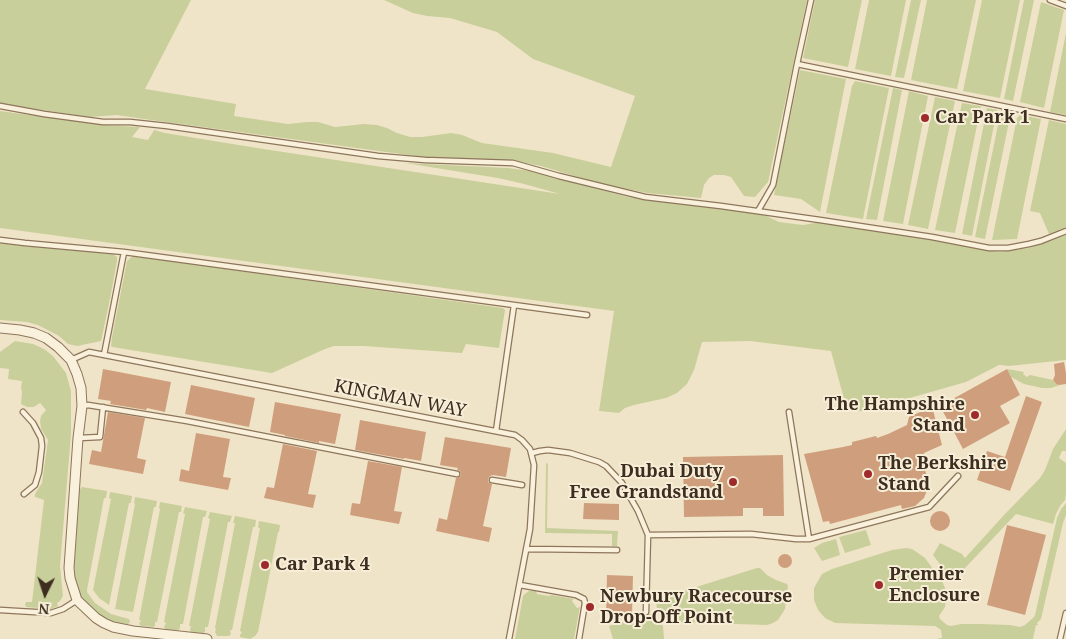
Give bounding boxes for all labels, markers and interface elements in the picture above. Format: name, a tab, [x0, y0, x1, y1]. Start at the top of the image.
place label: Car Park 1	[935, 107, 1030, 129]
marker: Car Park 1	[919, 112, 931, 124]
street label: KINGMAN WAY	[332, 376, 468, 422]
place label: The Hampshire Stand	[825, 394, 965, 436]
marker: The Hampshire Stand	[969, 409, 981, 421]
place label: The Berkshire Stand	[878, 453, 1007, 496]
place label: Dubai Duty Free Grandstand	[569, 461, 723, 504]
marker: The Berkshire Stand	[862, 468, 874, 480]
marker: Dubai Duty Free Grandstand	[727, 476, 739, 488]
place label: Car Park 4	[275, 554, 370, 576]
marker: Car Park 4	[259, 559, 271, 571]
place label: Premier Enclosure	[889, 564, 980, 606]
north arrow	[20, 569, 70, 619]
marker: Premier Enclosure	[873, 579, 885, 591]
place label: Newbury Racecourse Drop-Off Point	[600, 586, 792, 628]
text: N	[38, 600, 50, 619]
marker: Newbury Racecourse Drop-Off Point	[584, 601, 596, 613]

